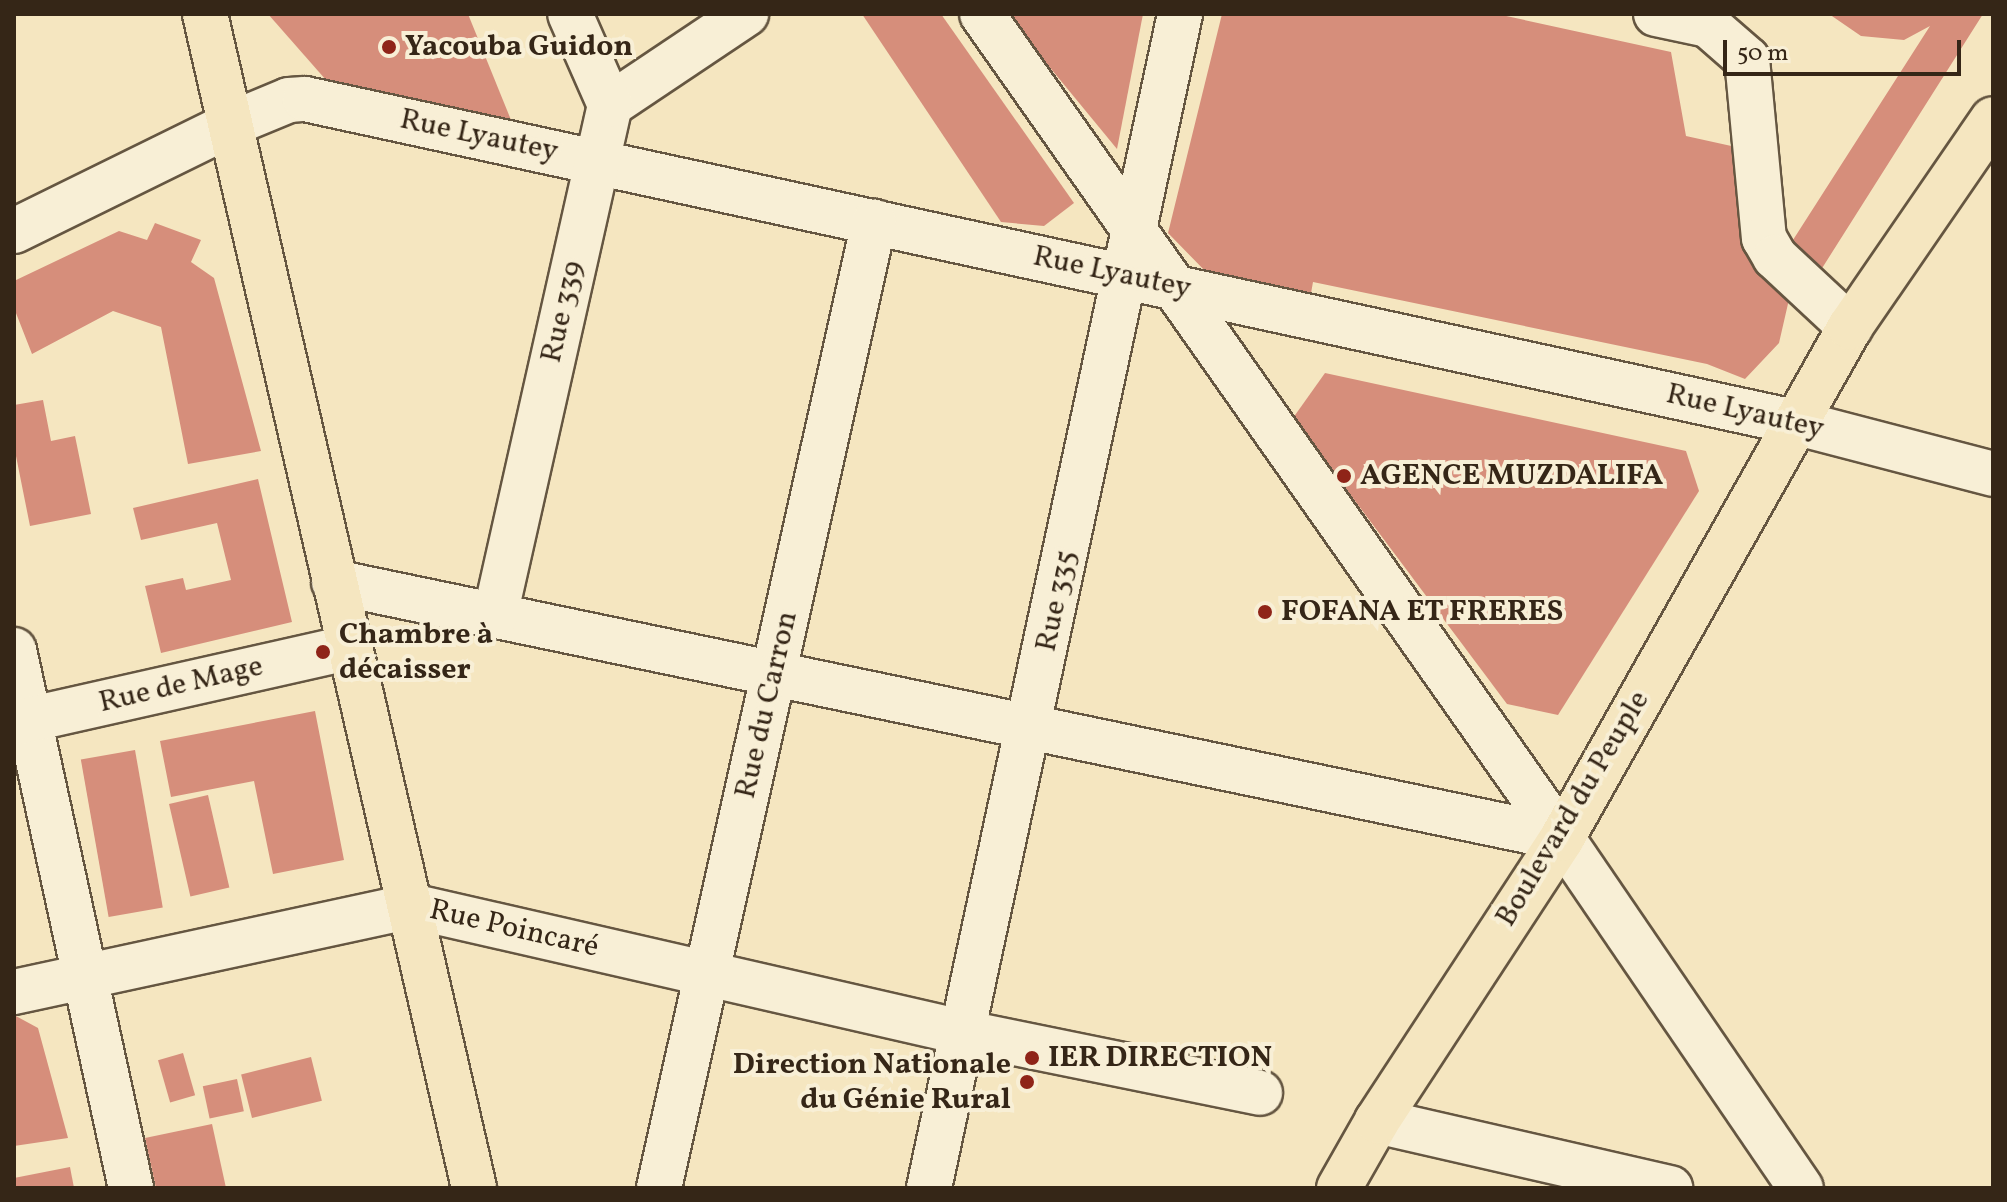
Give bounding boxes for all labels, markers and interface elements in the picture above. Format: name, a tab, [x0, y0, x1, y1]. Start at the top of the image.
scale bar	[1727, 24, 1965, 74]
place label: Yacouba Guidon	[405, 29, 633, 65]
text: 50 m	[1737, 37, 1789, 71]
marker: Yacouba Guidon	[380, 38, 398, 56]
street label: Rue Lyautey	[397, 102, 561, 170]
street label: Rue Lyautey	[1030, 239, 1194, 307]
street label: Rue 339	[534, 258, 592, 366]
street label: Rue Lyautey	[1663, 376, 1827, 448]
place label: AGENCE MUZDALIFA	[1360, 458, 1663, 494]
marker: AGENCE MUZDALIFA	[1335, 467, 1353, 485]
street label: Rue 335	[1029, 547, 1085, 655]
place label: FOFANA ET FRERES	[1281, 594, 1564, 630]
marker: FOFANA ET FRERES	[1256, 603, 1274, 621]
street label: Rue du Carron	[728, 608, 806, 802]
place label: Chambre à décaisser	[339, 617, 493, 688]
marker: Chambre à décaisser	[314, 643, 332, 661]
street label: Rue de Mage	[95, 649, 267, 721]
street label: Boulevard du Peuple	[1488, 685, 1658, 933]
street label: Rue Poincaré	[426, 892, 602, 966]
place label: IER DIRECTION	[1048, 1040, 1272, 1076]
place label: Direction Nationale du Génie Rural	[733, 1047, 1011, 1118]
marker: IER DIRECTION	[1023, 1049, 1041, 1067]
marker: Direction Nationale du Génie Rural	[1018, 1073, 1036, 1091]

